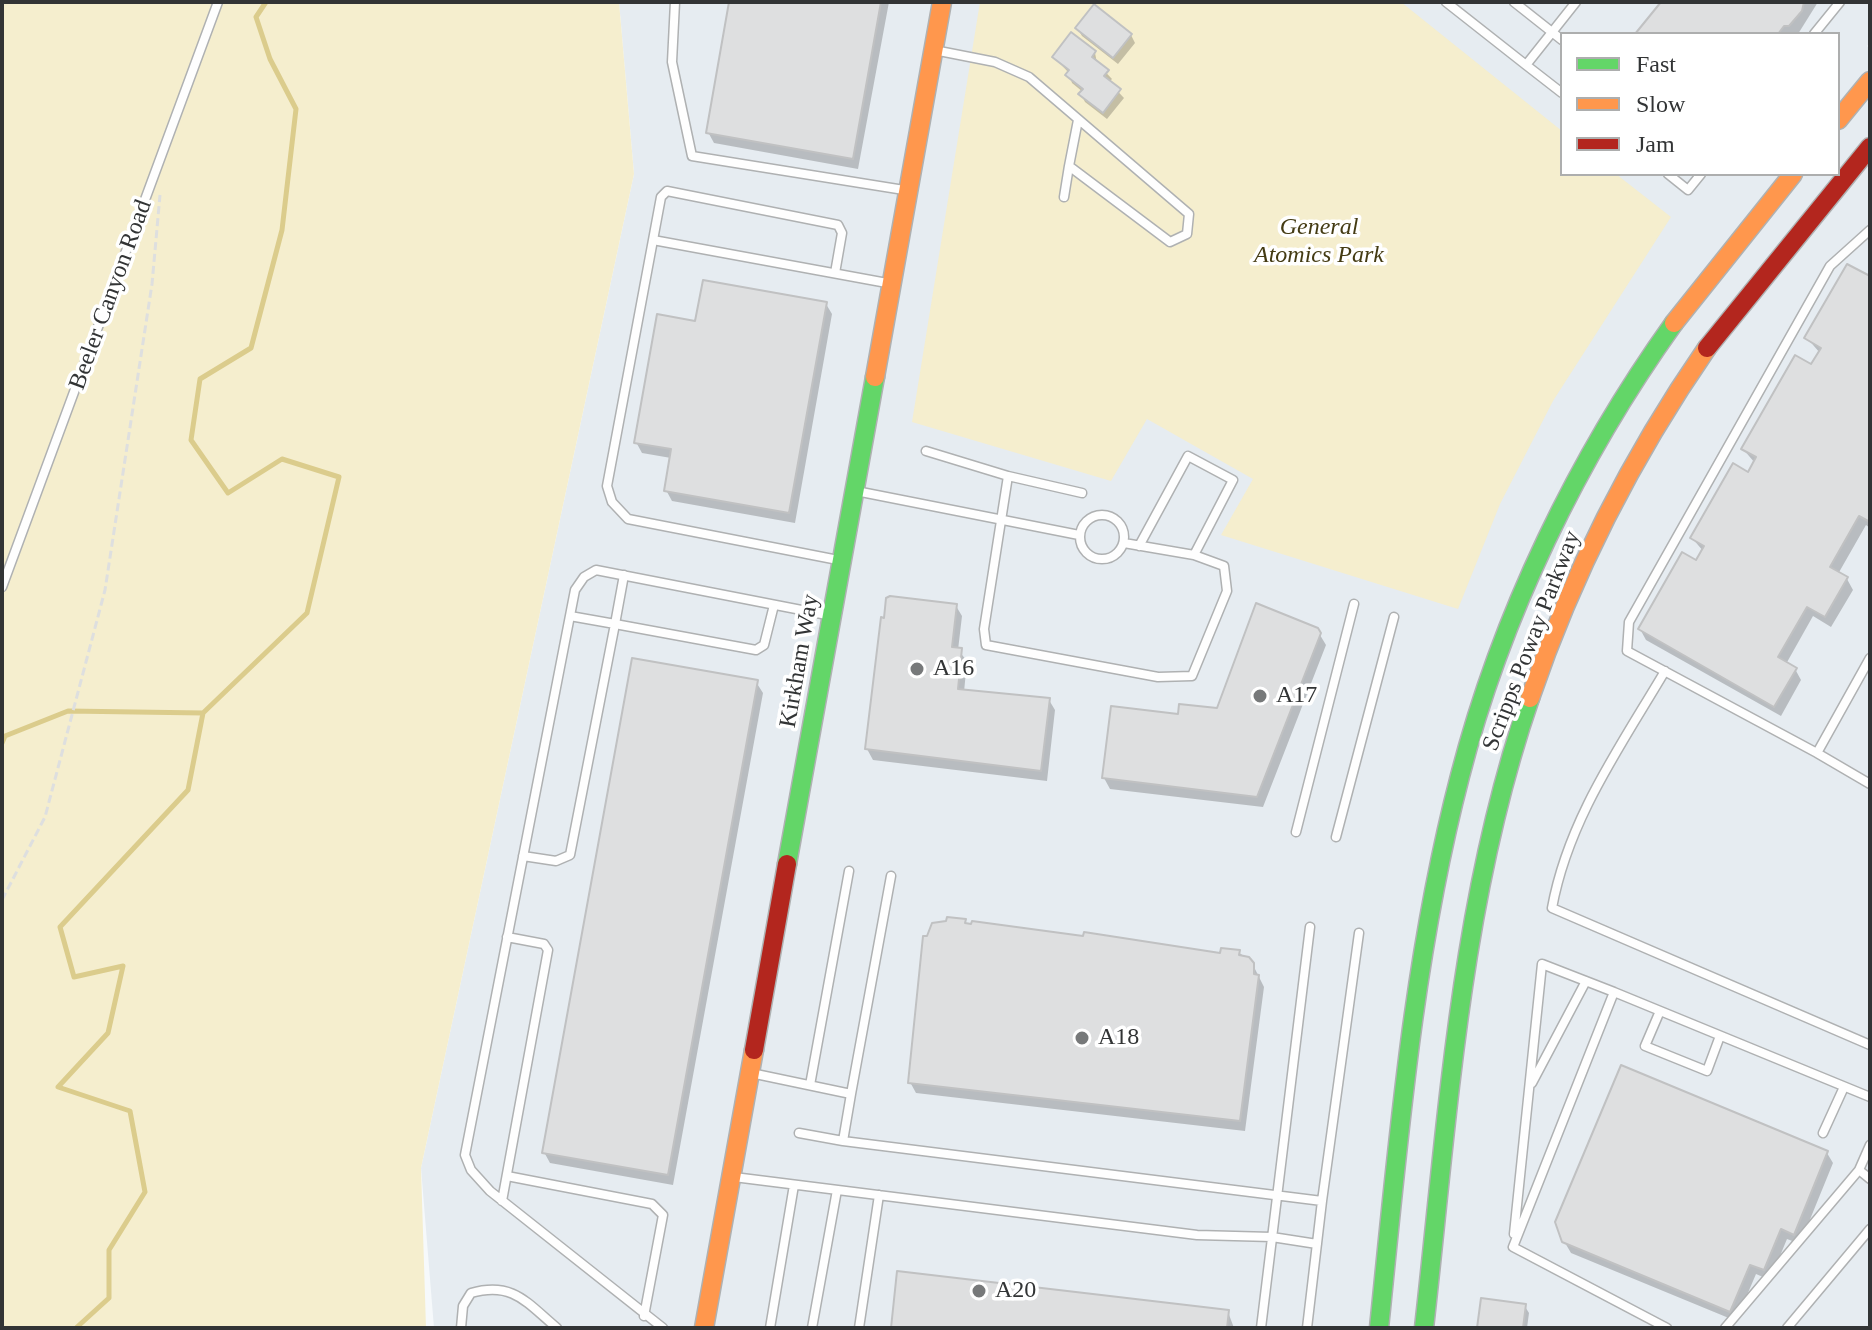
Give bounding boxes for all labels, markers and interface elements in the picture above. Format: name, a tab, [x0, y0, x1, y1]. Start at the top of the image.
legend	[1560, 32, 1840, 176]
text: Fast	[1636, 51, 1676, 77]
text: Slow	[1636, 91, 1685, 117]
text: Jam	[1636, 131, 1675, 157]
street label: Beeler Canyon Road	[63, 196, 159, 394]
park label: General Atomics Park	[1254, 214, 1384, 270]
street label: Scripps Poway Parkway	[1477, 527, 1587, 755]
street label: Kirkham Way	[774, 592, 826, 730]
place label: A16	[933, 655, 974, 683]
marker: A16	[908, 660, 926, 678]
place label: A17	[1276, 682, 1317, 710]
marker: A17	[1251, 687, 1269, 705]
place label: A18	[1098, 1024, 1139, 1052]
marker: A18	[1073, 1029, 1091, 1047]
place label: A20	[995, 1277, 1036, 1305]
marker: A20	[970, 1282, 988, 1300]

